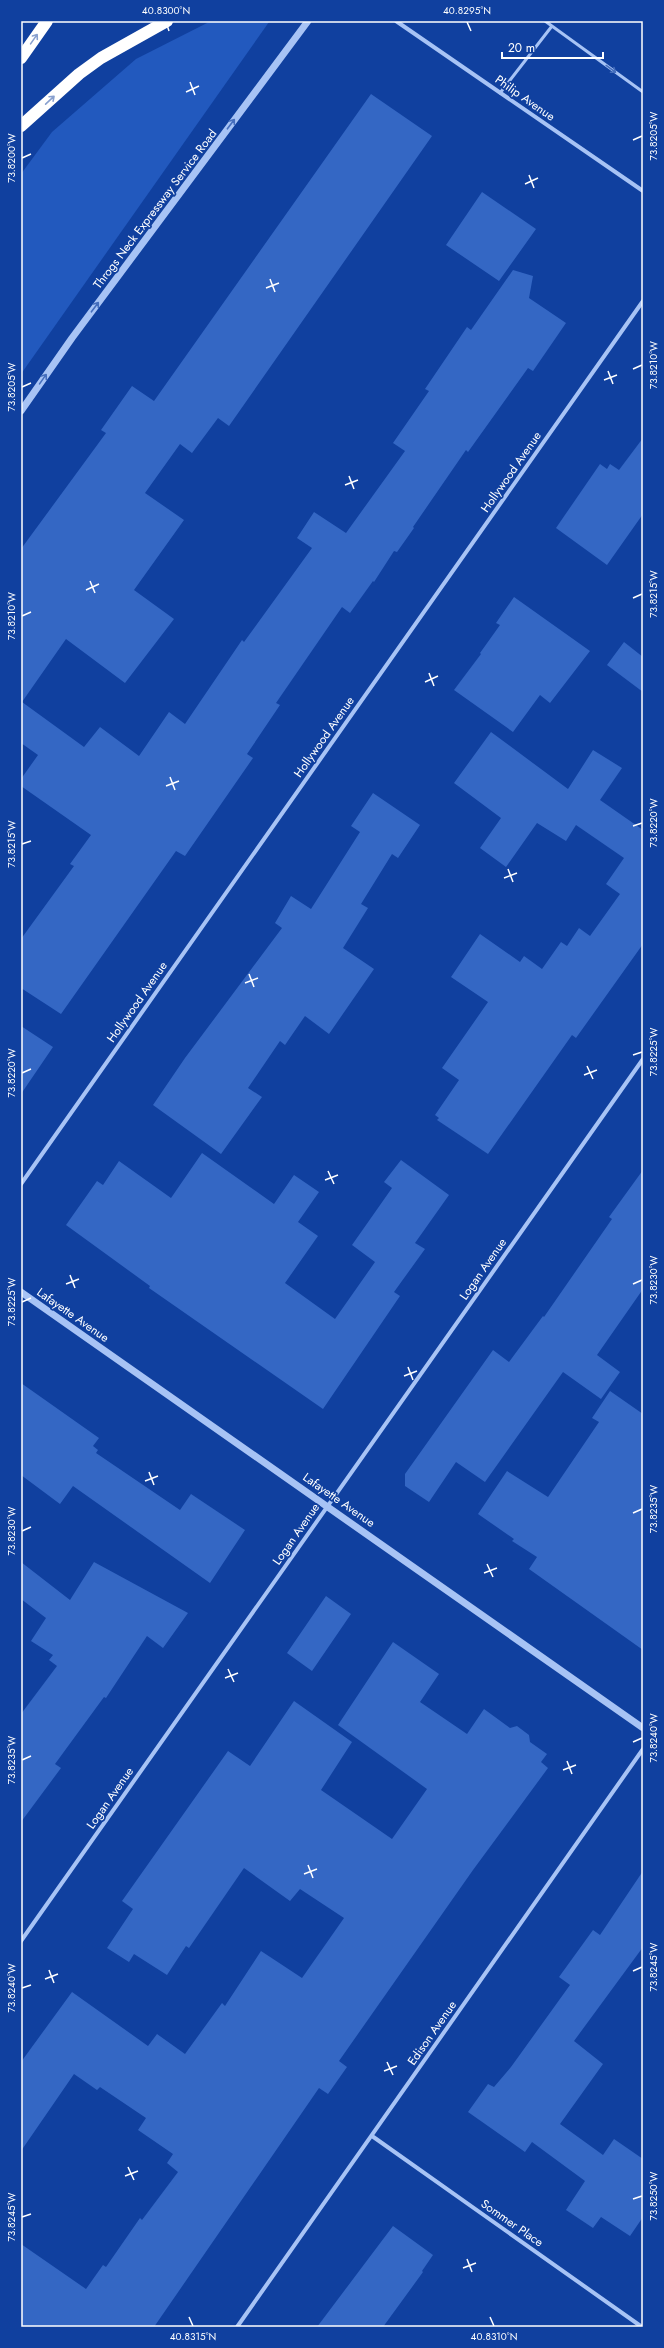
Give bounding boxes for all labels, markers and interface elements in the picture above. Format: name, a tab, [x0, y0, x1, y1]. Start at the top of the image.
text: 40.8300°N	[142, 3, 190, 18]
text: 40.8295°N	[443, 3, 491, 18]
one-way arrow	[30, 34, 38, 45]
scale bar	[502, 34, 603, 60]
text: 20 m	[508, 39, 535, 57]
one-way arrow	[605, 64, 616, 73]
street label: Philip Avenue	[491, 71, 559, 125]
one-way arrow	[45, 95, 55, 104]
text: 73.8205°W	[646, 111, 661, 161]
one-way arrow	[227, 118, 236, 129]
street label: Throgs Neck Expressway Service Road	[89, 125, 221, 293]
text: 73.8200°W	[4, 133, 19, 183]
one-way arrow	[91, 301, 100, 312]
text: 73.8210°W	[646, 341, 661, 389]
text: 73.8205°W	[4, 362, 19, 412]
one-way arrow	[39, 374, 47, 385]
street label: Hollywood Avenue	[476, 428, 546, 516]
text: 73.8215°W	[646, 570, 661, 618]
text: 73.8210°W	[4, 592, 19, 640]
street label: Hollywood Avenue	[289, 693, 359, 781]
text: 73.8220°W	[646, 798, 661, 848]
text: 73.8215°W	[4, 820, 19, 868]
street label: Hollywood Avenue	[102, 958, 172, 1046]
text: 73.8225°W	[646, 1028, 661, 1076]
text: 73.8220°W	[4, 1048, 19, 1098]
street label: Logan Avenue	[455, 1234, 511, 1304]
text: 73.8230°W	[646, 1255, 661, 1304]
text: 73.8225°W	[4, 1278, 19, 1326]
street label: Lafayette Avenue	[33, 1283, 113, 1347]
street label: Lafayette Avenue	[299, 1468, 379, 1532]
text: 73.8235°W	[646, 1485, 661, 1533]
street label: Logan Avenue	[268, 1499, 324, 1569]
text: 73.8230°W	[4, 1506, 19, 1555]
text: 73.8240°W	[646, 1713, 661, 1763]
text: 73.8235°W	[4, 1736, 19, 1784]
street label: Logan Avenue	[82, 1763, 138, 1833]
text: 73.8245°W	[646, 1942, 661, 1991]
text: 73.8240°W	[4, 1963, 19, 2013]
street label: Edison Avenue	[403, 1997, 461, 2069]
text: 73.8250°W	[646, 2171, 661, 2221]
text: 73.8245°W	[4, 2192, 19, 2241]
street label: Sommer Place	[477, 2195, 547, 2251]
text: 40.8315°N	[170, 2329, 216, 2344]
text: 40.8310°N	[471, 2329, 517, 2344]

